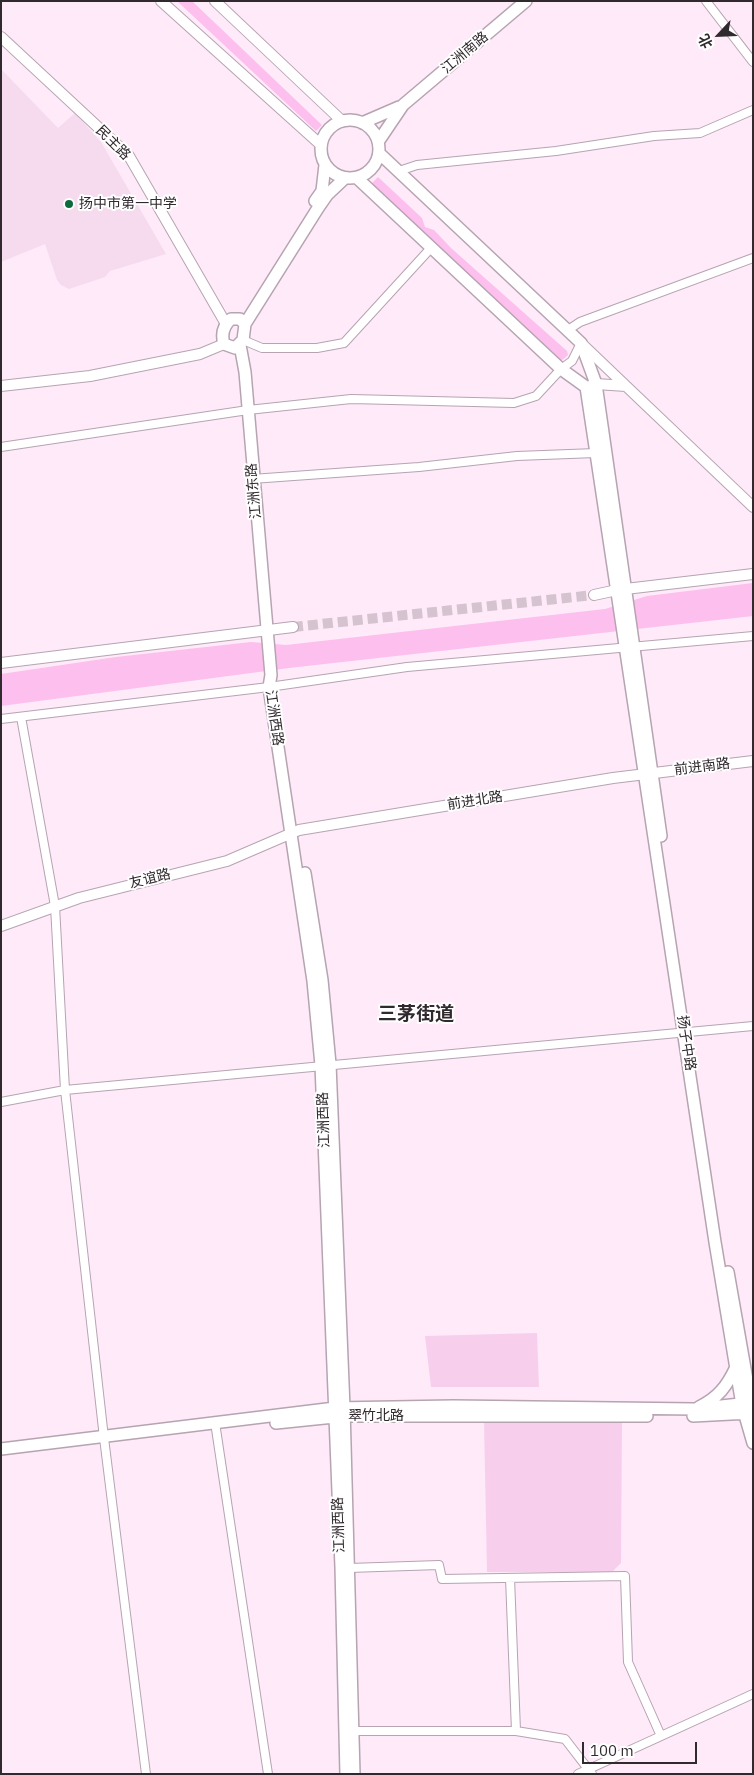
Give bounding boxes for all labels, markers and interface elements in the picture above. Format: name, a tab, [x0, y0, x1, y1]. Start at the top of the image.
north arrow	[694, 10, 744, 60]
street label: 江洲南路	[438, 29, 492, 77]
text: 北	[694, 31, 717, 51]
street label: 民主路	[92, 122, 134, 164]
place label: 扬中市第一中学	[79, 196, 177, 212]
marker: 扬中市第一中学	[63, 198, 75, 210]
street label: 江洲东路	[243, 462, 265, 520]
street label: 江洲西路	[262, 689, 286, 747]
street label: 前进南路	[673, 755, 731, 779]
street label: 前进北路	[446, 788, 504, 814]
street label: 友谊路	[128, 866, 172, 892]
district label: 三茅街道	[378, 1004, 454, 1026]
street label: 扬子中路	[673, 1014, 699, 1072]
street label: 江洲西路	[315, 1092, 333, 1148]
street label: 翠竹北路	[348, 1408, 404, 1424]
street label: 江洲西路	[330, 1497, 348, 1553]
scale bar	[584, 1732, 699, 1764]
text: 100 m	[590, 1741, 634, 1760]

